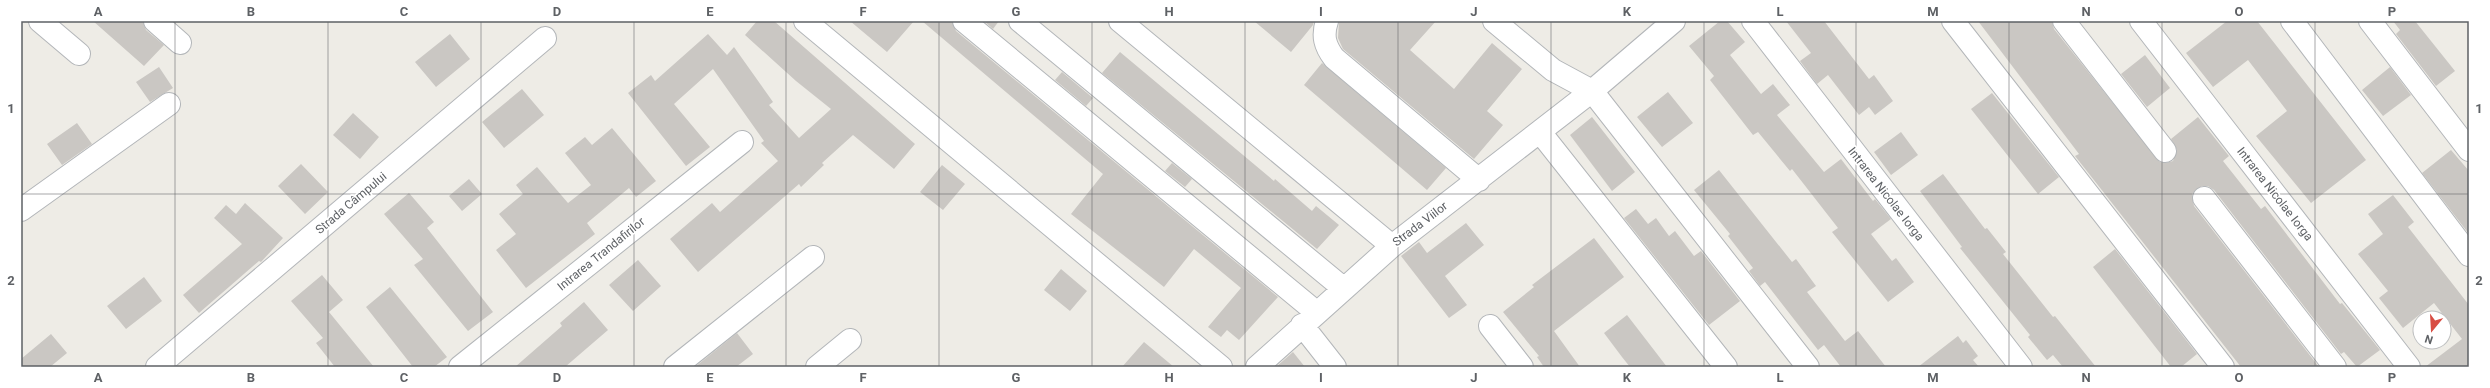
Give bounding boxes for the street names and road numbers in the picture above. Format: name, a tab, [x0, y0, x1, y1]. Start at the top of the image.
street label: Intrarea Nicolae Iorga	[1845, 144, 1927, 244]
street label: Intrarea Nicolae Iorga	[2234, 144, 2316, 244]
street label: Strada Câmpului	[313, 169, 389, 237]
street label: Strada Viilor	[1390, 199, 1450, 249]
street label: Intrarea Trandafirilor	[555, 215, 647, 293]

